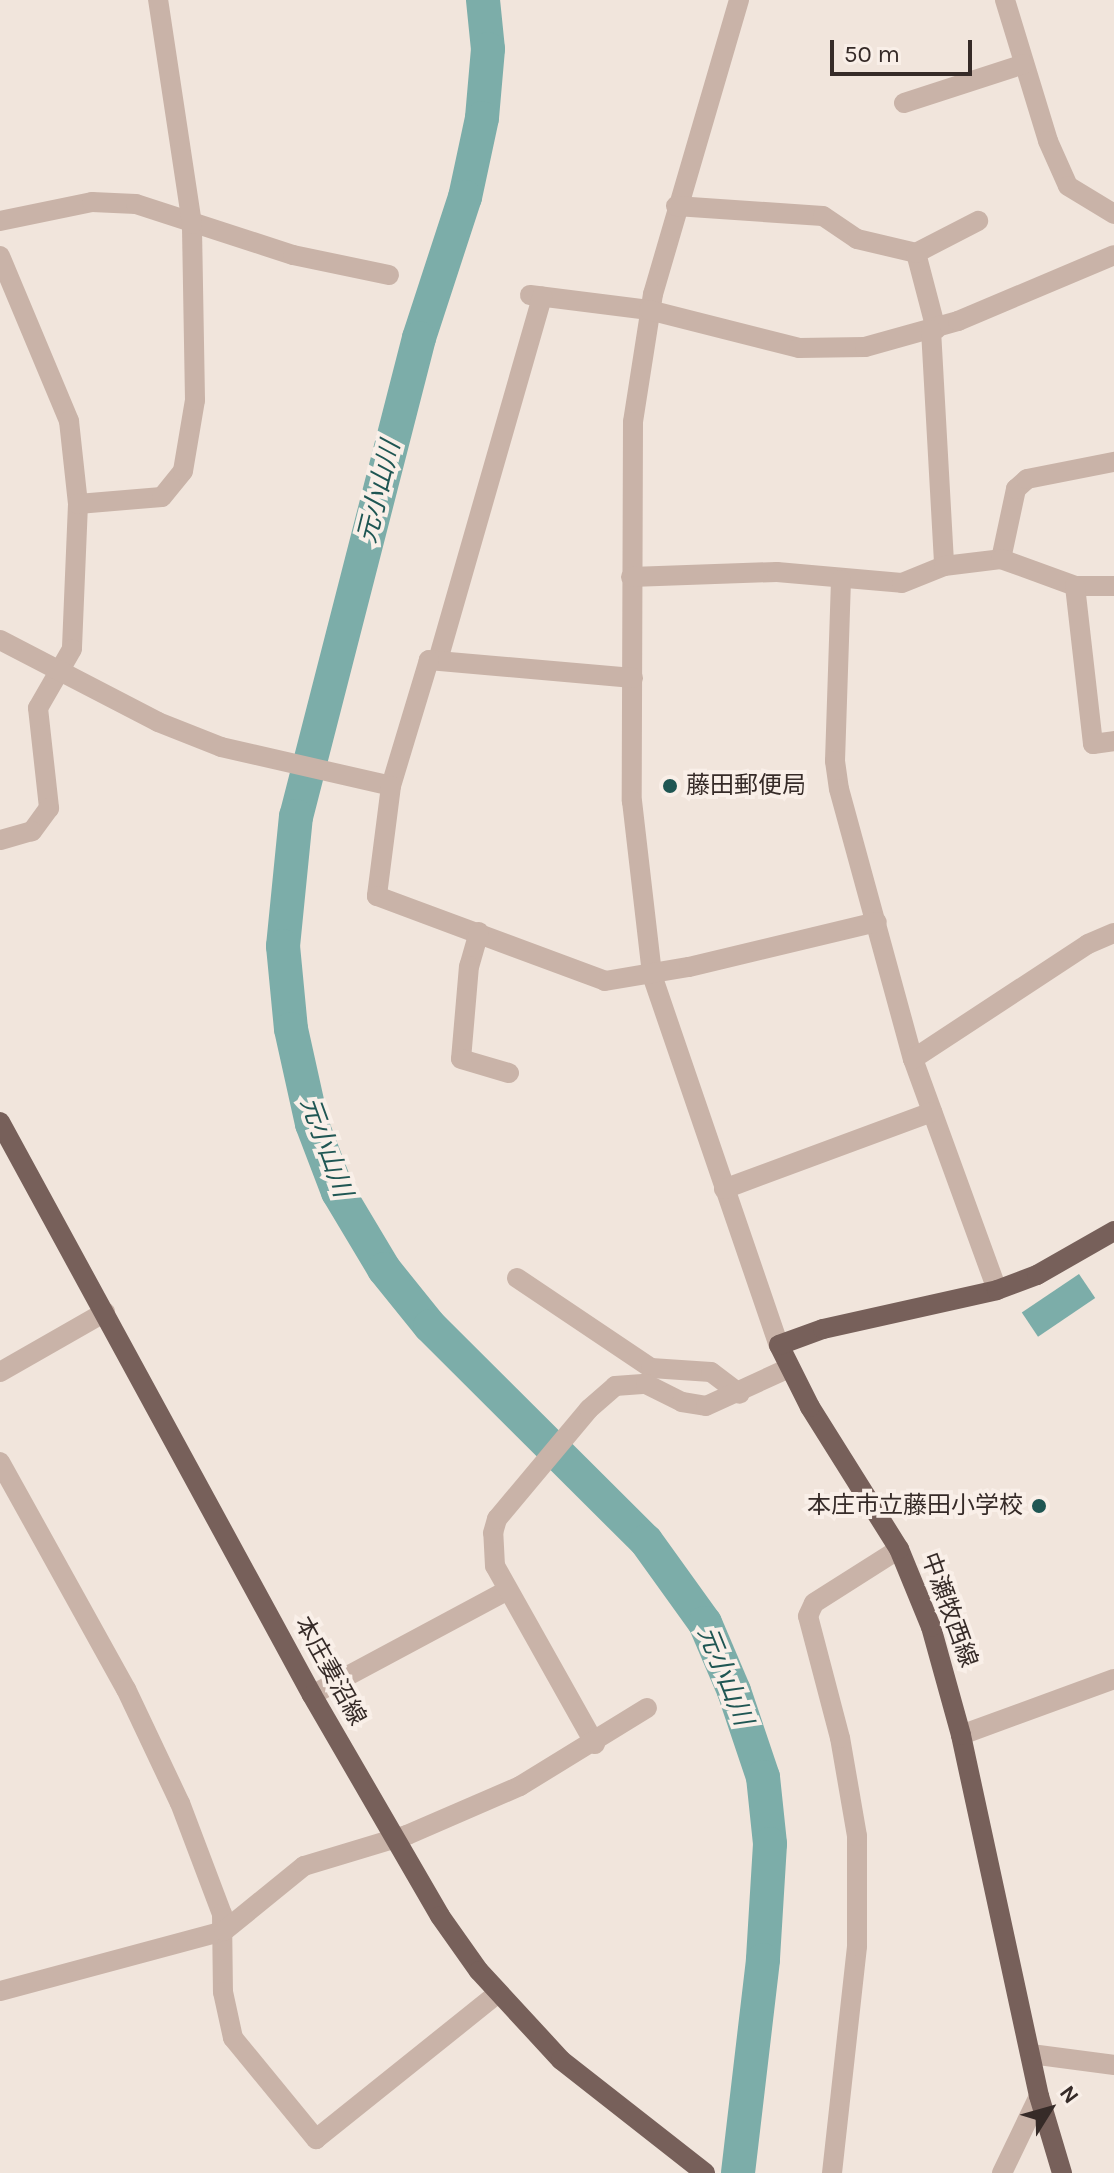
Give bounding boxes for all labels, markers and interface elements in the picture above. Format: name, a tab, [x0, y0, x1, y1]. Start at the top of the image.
scale bar	[834, 24, 976, 74]
text: 50 m	[844, 40, 900, 68]
water label: 元小山川	[351, 438, 407, 546]
place label: 藤田郵便局	[686, 772, 806, 800]
marker: 藤田郵便局	[661, 777, 679, 795]
water label: 元小山川	[294, 1093, 358, 1201]
place label: 本庄市立藤田小学校	[807, 1492, 1023, 1520]
marker: 本庄市立藤田小学校	[1030, 1497, 1048, 1515]
street label: 中瀬牧西線	[915, 1549, 983, 1671]
street label: 本庄妻沼線	[288, 1612, 372, 1730]
water label: 元小山川	[691, 1622, 759, 1730]
north arrow	[1010, 2069, 1090, 2149]
text: N	[1054, 2080, 1084, 2109]

